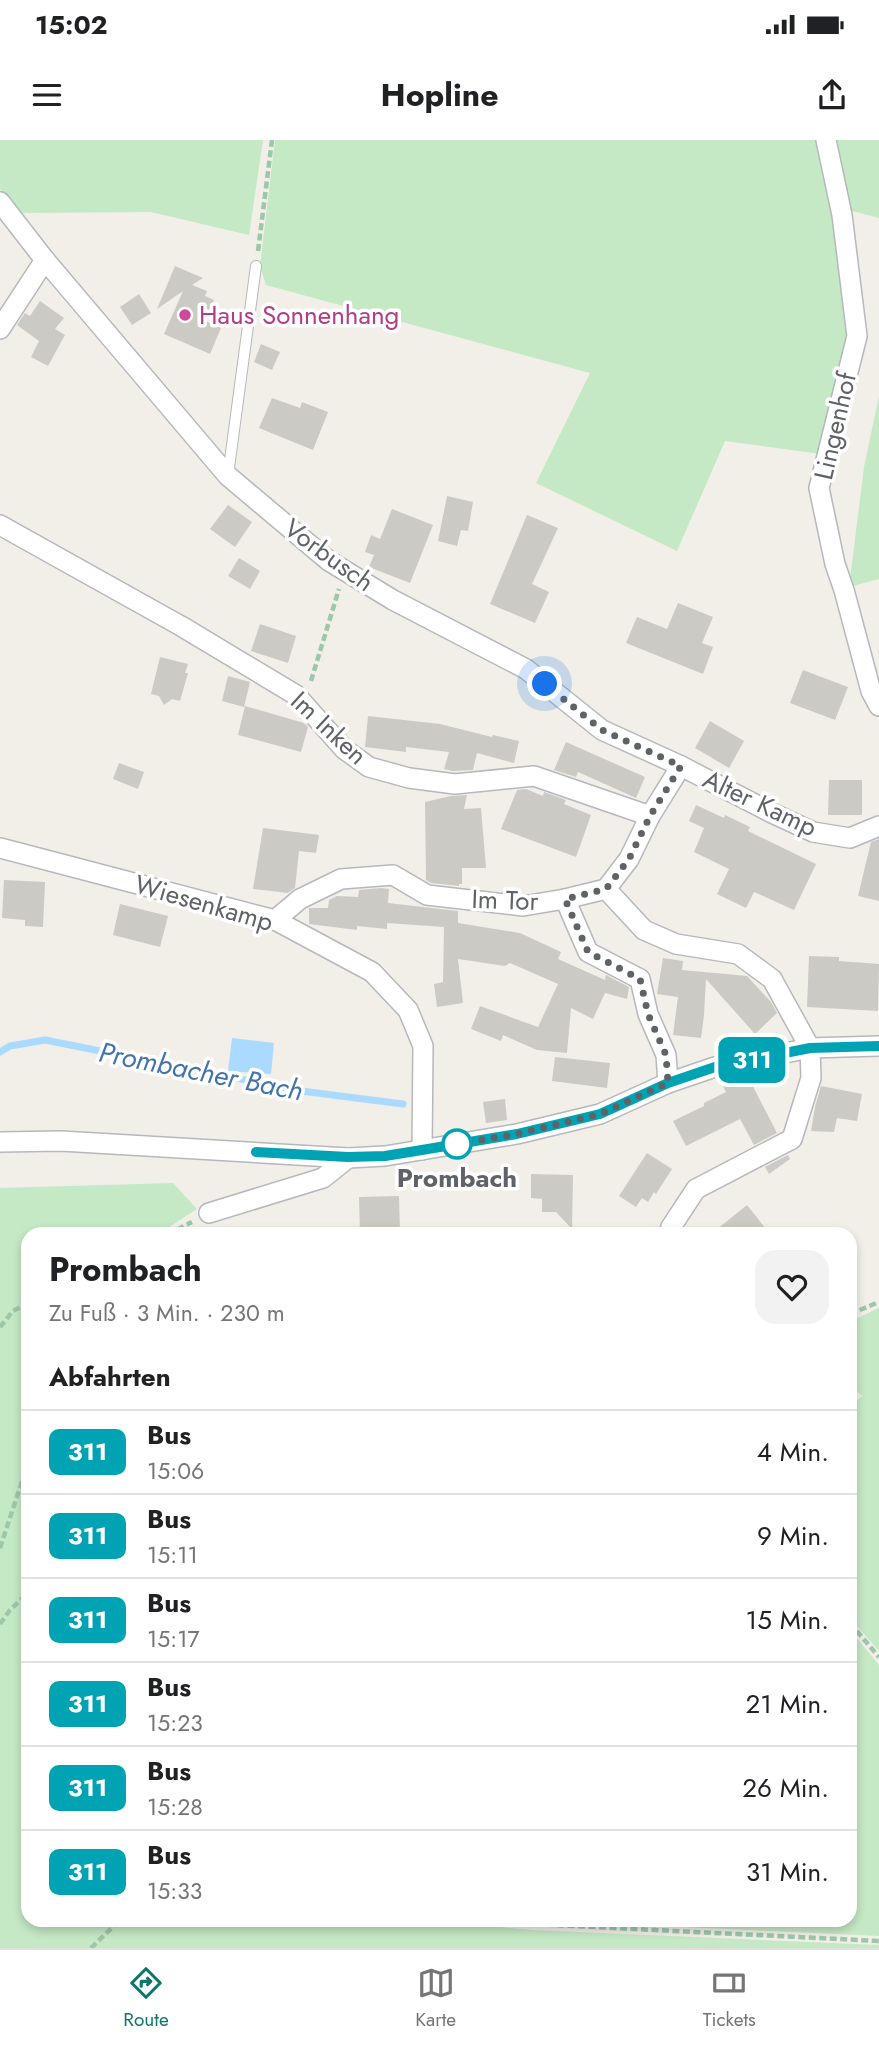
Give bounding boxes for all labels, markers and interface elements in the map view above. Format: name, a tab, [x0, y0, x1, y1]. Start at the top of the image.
text: 15:02	[35, 6, 108, 44]
text: Hopline	[381, 72, 498, 118]
icon: menu	[28, 76, 66, 114]
icon: share	[813, 76, 851, 114]
place label: Haus Sonnenhang	[199, 296, 399, 334]
marker: Haus Sonnenhang	[177, 307, 193, 323]
street label: Lingenhof	[804, 368, 866, 484]
street label: Vorbusch	[276, 509, 382, 601]
your location	[527, 666, 562, 701]
street label: Im Inken	[282, 683, 376, 773]
street label: Alter Kamp	[697, 760, 823, 846]
street label: Wiesenkamp	[130, 865, 278, 941]
street label: Im Tor	[471, 880, 539, 920]
water label: Prombacher Bach	[95, 1032, 306, 1111]
line badge: 311	[712, 1037, 792, 1083]
text: 311	[732, 1042, 772, 1077]
marker: Prombach	[442, 1129, 472, 1159]
place label: Prombach	[397, 1159, 517, 1197]
text: Prombach	[49, 1246, 202, 1293]
button: heart	[755, 1250, 829, 1324]
text: Zu Fuß · 3 Min. · 230 m	[49, 1296, 285, 1330]
text: Abfahrten	[49, 1358, 171, 1396]
text: Bus	[147, 1416, 191, 1454]
text: 4 Min.	[757, 1433, 829, 1471]
text: 311	[68, 1434, 107, 1469]
text: 15:06	[147, 1454, 204, 1488]
text: Bus	[147, 1500, 191, 1538]
text: 9 Min.	[757, 1517, 829, 1555]
text: 311	[68, 1518, 107, 1553]
text: 15:11	[147, 1538, 198, 1572]
text: Bus	[147, 1584, 191, 1622]
text: 15 Min.	[746, 1601, 829, 1639]
text: 311	[68, 1602, 107, 1637]
text: 15:17	[147, 1622, 200, 1656]
text: Bus	[147, 1668, 191, 1706]
text: 21 Min.	[745, 1685, 829, 1723]
text: 311	[68, 1686, 107, 1721]
text: 15:23	[147, 1706, 203, 1740]
text: Bus	[147, 1752, 191, 1790]
text: 26 Min.	[742, 1769, 829, 1807]
text: 311	[68, 1770, 107, 1805]
text: 15:28	[147, 1790, 203, 1824]
text: Bus	[147, 1836, 191, 1874]
text: 31 Min.	[746, 1853, 829, 1891]
text: 311	[68, 1854, 107, 1889]
text: 15:33	[147, 1874, 202, 1908]
tab: Route	[123, 1964, 169, 2033]
tab: Karte	[415, 1964, 456, 2033]
tab: Tickets	[703, 1964, 756, 2033]

